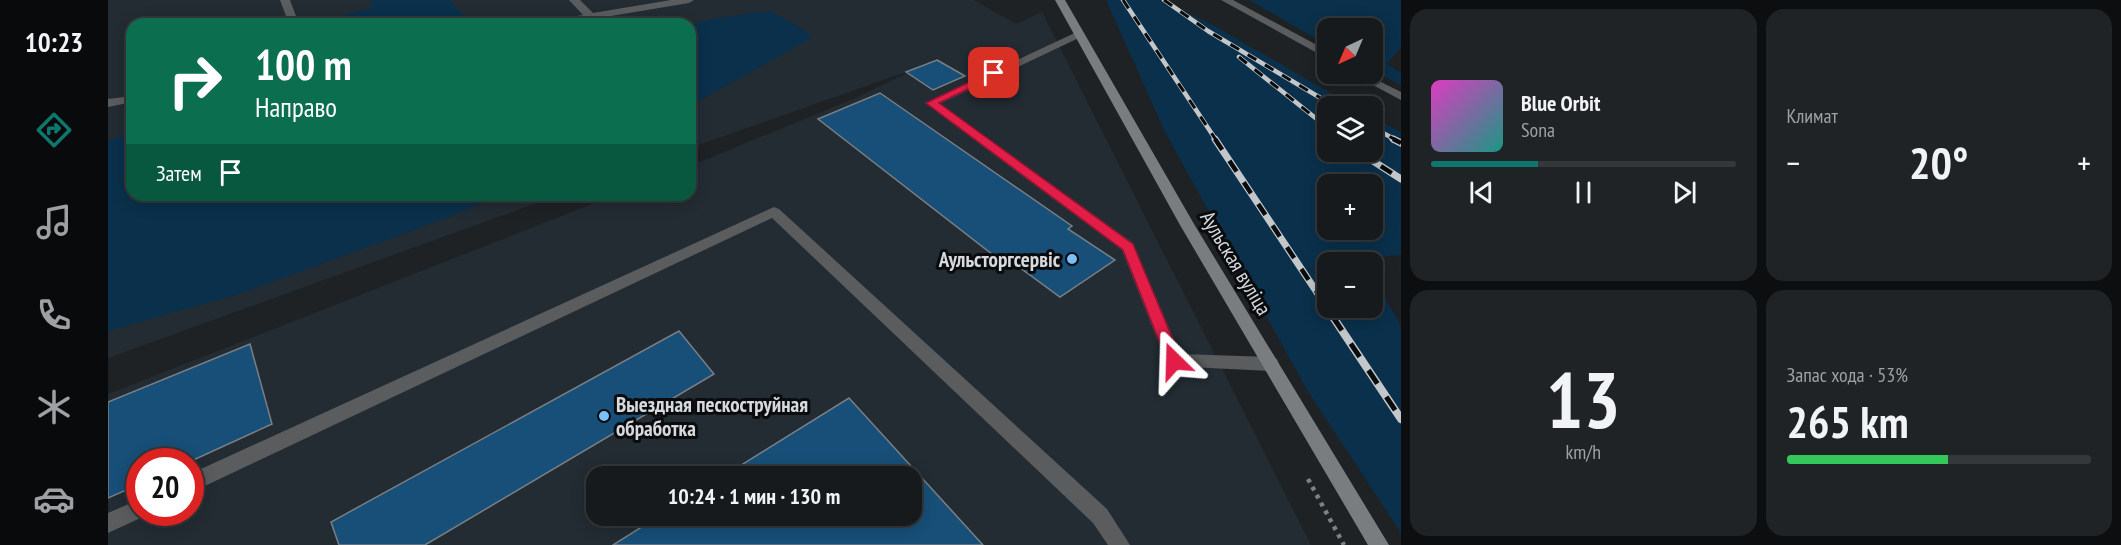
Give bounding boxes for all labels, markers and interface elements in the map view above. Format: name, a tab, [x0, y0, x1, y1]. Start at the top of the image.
north arrow	[1317, 18, 1383, 84]
map controls	[1317, 18, 1383, 318]
text: 10:23	[25, 25, 83, 59]
text: 100 m	[255, 37, 352, 92]
icon: right	[156, 42, 234, 120]
pin	[968, 47, 1019, 98]
icon: arrive	[977, 56, 1010, 89]
text: Blue Orbit	[1521, 89, 1600, 117]
text: Направо	[255, 90, 337, 124]
button: layers	[1317, 96, 1383, 162]
text: Климат	[1787, 103, 1838, 129]
icon: directions	[33, 109, 75, 151]
text: Sona	[1521, 117, 1555, 143]
text: 20°	[1909, 133, 1968, 191]
text: −	[1787, 141, 1800, 184]
text: +	[2077, 141, 2091, 184]
icon: arrive	[214, 156, 247, 189]
text: Затем	[156, 159, 202, 187]
button: +	[1317, 174, 1383, 240]
icon: previous	[1465, 176, 1498, 209]
icon: pause	[1567, 176, 1600, 209]
icon: next	[1668, 176, 1701, 209]
icon: music	[33, 201, 75, 243]
street label: Аульская вуліца	[1194, 206, 1278, 320]
place label: Аульсторгсервіс	[938, 246, 1061, 273]
marker: Аульсторгсервіс	[1065, 252, 1079, 266]
button: −	[1317, 252, 1383, 318]
icon: phone	[33, 294, 75, 336]
position arrow	[1142, 329, 1206, 393]
text: 13	[1546, 349, 1621, 450]
text: Запас хода · 53%	[1787, 362, 1908, 388]
icon: climate	[33, 386, 75, 428]
place label: Выездная пескоструйная обработка	[616, 391, 808, 442]
text: 265 km	[1787, 392, 1909, 450]
marker: Выездная пескоструйная обработка	[597, 409, 611, 423]
text: km/h	[1566, 439, 1601, 465]
speed limit sign: 20	[126, 448, 204, 526]
icon: car	[33, 478, 75, 520]
text: 10:24 · 1 мин · 130 m	[668, 482, 840, 510]

